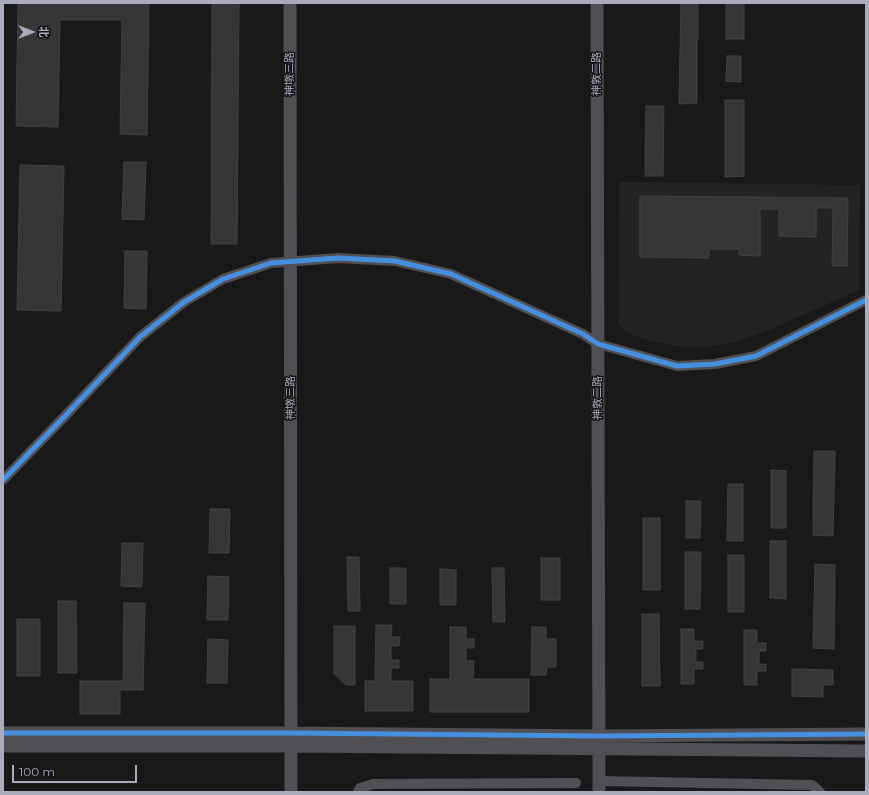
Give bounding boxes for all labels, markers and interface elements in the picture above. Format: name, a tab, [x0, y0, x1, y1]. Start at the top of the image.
north arrow	[12, 12, 52, 52]
text: 北	[37, 27, 51, 38]
street label: 神墩三路	[283, 52, 297, 96]
street label: 神敦二路	[590, 52, 604, 96]
street label: 神墩三路	[284, 376, 298, 420]
street label: 神敦二路	[591, 376, 605, 420]
scale bar	[14, 757, 139, 783]
text: 100 m	[19, 764, 55, 779]

